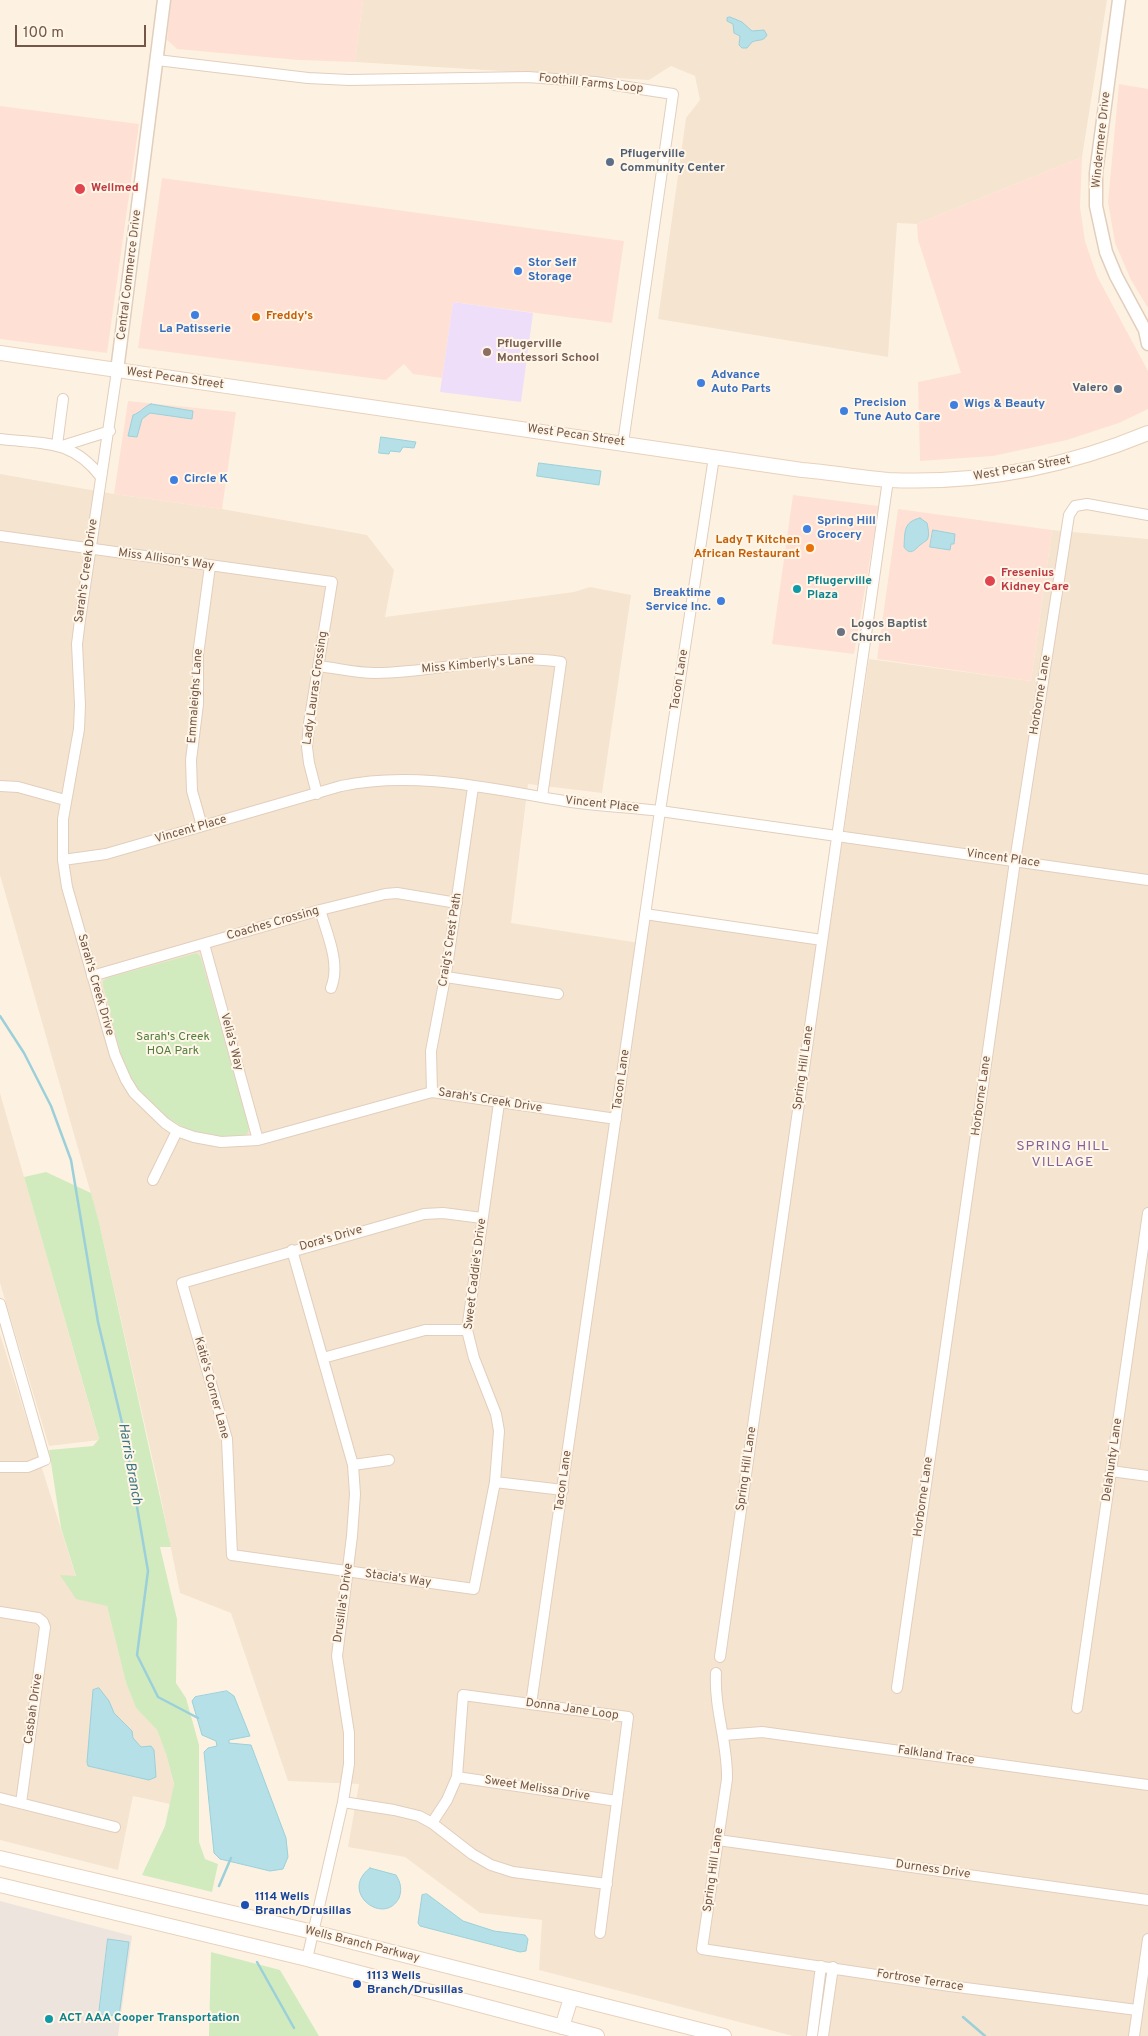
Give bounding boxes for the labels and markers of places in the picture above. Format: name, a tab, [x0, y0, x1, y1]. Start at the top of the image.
place label: Pflugerville Community Center	[620, 148, 725, 176]
marker: Pflugerville Community Center	[604, 156, 616, 168]
marker: Wellmed	[73, 182, 87, 196]
place label: Wellmed	[91, 182, 139, 196]
place label: Stor Self Storage	[528, 257, 576, 285]
marker: Stor Self Storage	[512, 265, 524, 277]
marker: La Patisserie	[189, 309, 201, 321]
place label: Freddy's	[266, 310, 313, 324]
marker: Freddy's	[250, 311, 262, 323]
place label: La Patisserie	[159, 323, 231, 337]
place label: Pflugerville Montessori School	[497, 338, 599, 366]
marker: Pflugerville Montessori School	[481, 346, 493, 358]
place label: Advance Auto Parts	[711, 369, 771, 397]
marker: Advance Auto Parts	[695, 377, 707, 389]
place label: Valero	[1072, 382, 1108, 396]
marker: Valero	[1112, 383, 1124, 395]
place label: Precision Tune Auto Care	[854, 397, 940, 425]
place label: Wigs & Beauty	[964, 398, 1045, 412]
marker: Wigs & Beauty	[948, 399, 960, 411]
marker: Precision Tune Auto Care	[838, 405, 850, 417]
place label: Circle K	[184, 473, 228, 487]
marker: Circle K	[168, 474, 180, 486]
place label: Spring Hill Grocery	[817, 515, 876, 543]
marker: Spring Hill Grocery	[801, 523, 813, 535]
place label: Lady T Kitchen African Restaurant	[694, 534, 800, 562]
marker: Lady T Kitchen African Restaurant	[804, 542, 816, 554]
place label: Fresenius Kidney Care	[1001, 567, 1069, 595]
marker: Fresenius Kidney Care	[983, 574, 997, 588]
place label: Pflugerville Plaza	[807, 575, 872, 603]
marker: Pflugerville Plaza	[791, 583, 803, 595]
place label: Breaktime Service Inc.	[645, 587, 711, 615]
marker: Breaktime Service Inc.	[715, 595, 727, 607]
place label: Logos Baptist Church	[851, 618, 927, 646]
marker: Logos Baptist Church	[835, 626, 847, 638]
place label: 1114 Wells Branch/Drusillas	[255, 1891, 351, 1919]
marker: 1114 Wells Branch/Drusillas	[239, 1899, 251, 1911]
place label: 1113 Wells Branch/Drusillas	[367, 1970, 463, 1998]
marker: 1113 Wells Branch/Drusillas	[351, 1978, 363, 1990]
place label: ACT AAA Cooper Transportation	[59, 2012, 240, 2026]
marker: ACT AAA Cooper Transportation	[43, 2013, 55, 2025]

